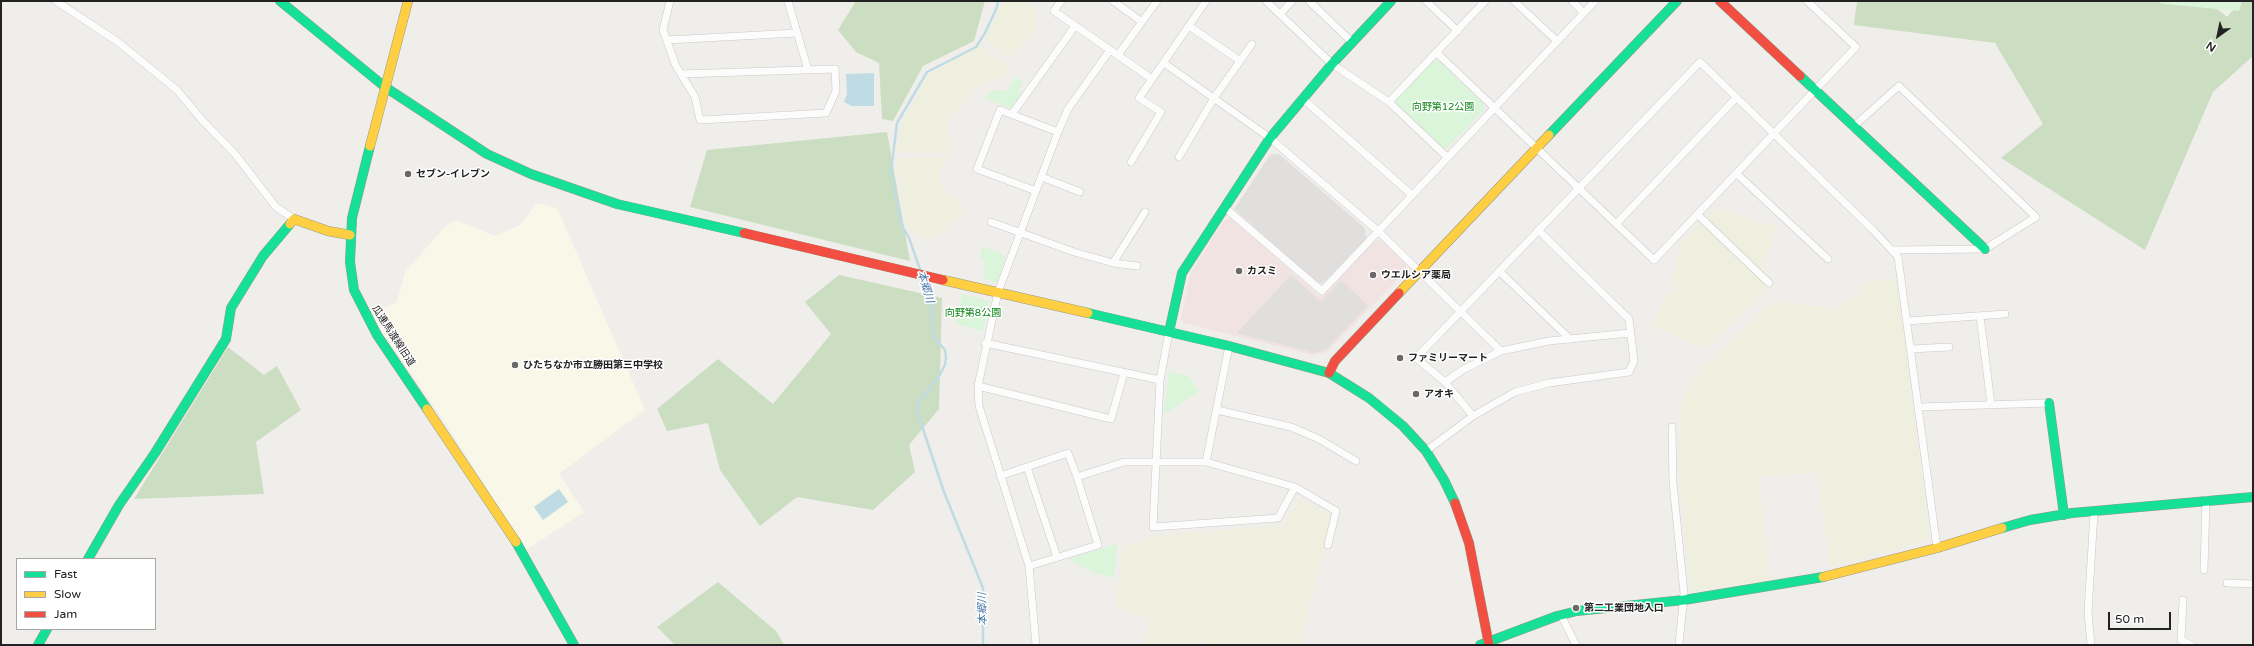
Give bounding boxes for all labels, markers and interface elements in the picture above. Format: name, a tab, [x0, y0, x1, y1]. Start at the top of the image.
north arrow	[2198, 16, 2238, 56]
text: N	[2204, 39, 2218, 54]
park label: 向野第12公園	[1412, 101, 1474, 113]
place label: セブン-イレブン	[416, 168, 490, 180]
marker: セブン-イレブン	[403, 169, 413, 179]
place label: カスミ	[1247, 265, 1277, 277]
marker: カスミ	[1234, 266, 1244, 276]
water label: 本郷川	[914, 269, 936, 305]
place label: ウエルシア薬局	[1381, 269, 1451, 281]
marker: ウエルシア薬局	[1368, 270, 1378, 280]
street label: 瓜連馬渡線旧道	[369, 303, 417, 369]
park label: 向野第8公園	[945, 307, 1001, 319]
place label: ファミリーマート	[1408, 352, 1488, 364]
marker: ファミリーマート	[1395, 353, 1405, 363]
place label: ひたちなか市立勝田第三中学校	[523, 359, 663, 371]
marker: ひたちなか市立勝田第三中学校	[510, 360, 520, 370]
place label: アオキ	[1424, 388, 1454, 400]
marker: アオキ	[1411, 389, 1421, 399]
legend	[16, 558, 156, 630]
text: Fast	[54, 567, 77, 581]
text: Slow	[54, 587, 81, 601]
water label: 本郷川	[976, 592, 990, 626]
place label: 第二工業団地入口	[1584, 602, 1664, 614]
marker: 第二工業団地入口	[1571, 603, 1581, 613]
scale bar	[2110, 604, 2173, 630]
text: Jam	[54, 607, 77, 621]
text: 50 m	[2115, 612, 2144, 626]

